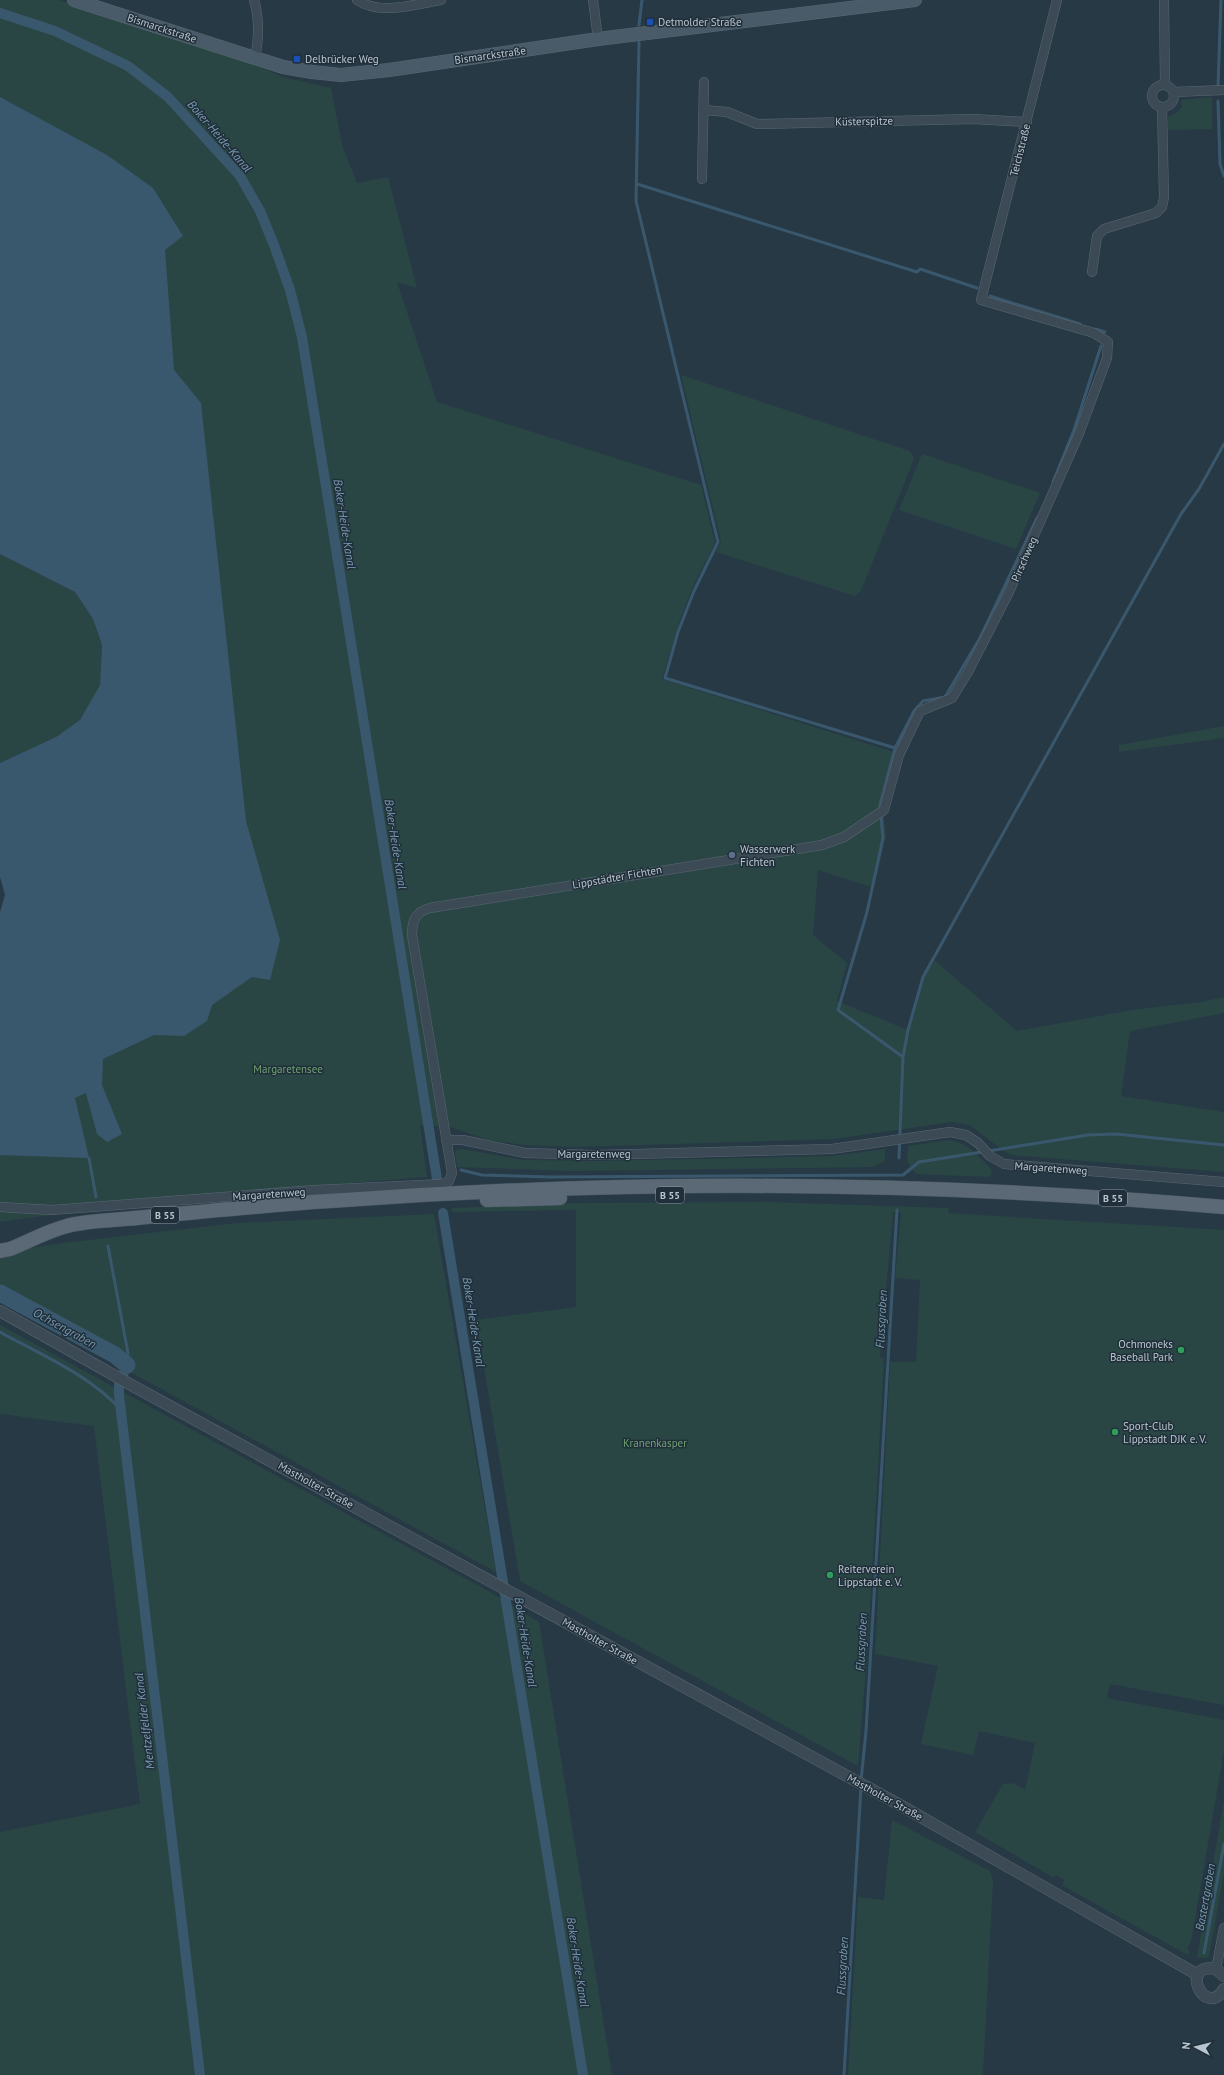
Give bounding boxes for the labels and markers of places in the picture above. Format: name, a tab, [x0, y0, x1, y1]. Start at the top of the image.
place label: Detmolder Straße	[658, 15, 742, 29]
marker: Detmolder Straße	[645, 17, 655, 27]
place label: Delbrücker Weg	[305, 52, 379, 66]
marker: Delbrücker Weg	[292, 54, 302, 64]
place label: Wasserwerk Fichten	[740, 842, 796, 869]
marker: Wasserwerk Fichten	[727, 850, 737, 860]
place label: Ochmoneks Baseball Park	[1110, 1337, 1174, 1364]
marker: Ochmoneks Baseball Park	[1176, 1345, 1186, 1355]
place label: Sport-Club Lippstadt DJK e. V.	[1123, 1419, 1207, 1446]
marker: Sport-Club Lippstadt DJK e. V.	[1110, 1427, 1120, 1437]
place label: Reiterverein Lippstadt e. V.	[838, 1562, 902, 1589]
marker: Reiterverein Lippstadt e. V.	[825, 1570, 835, 1580]

